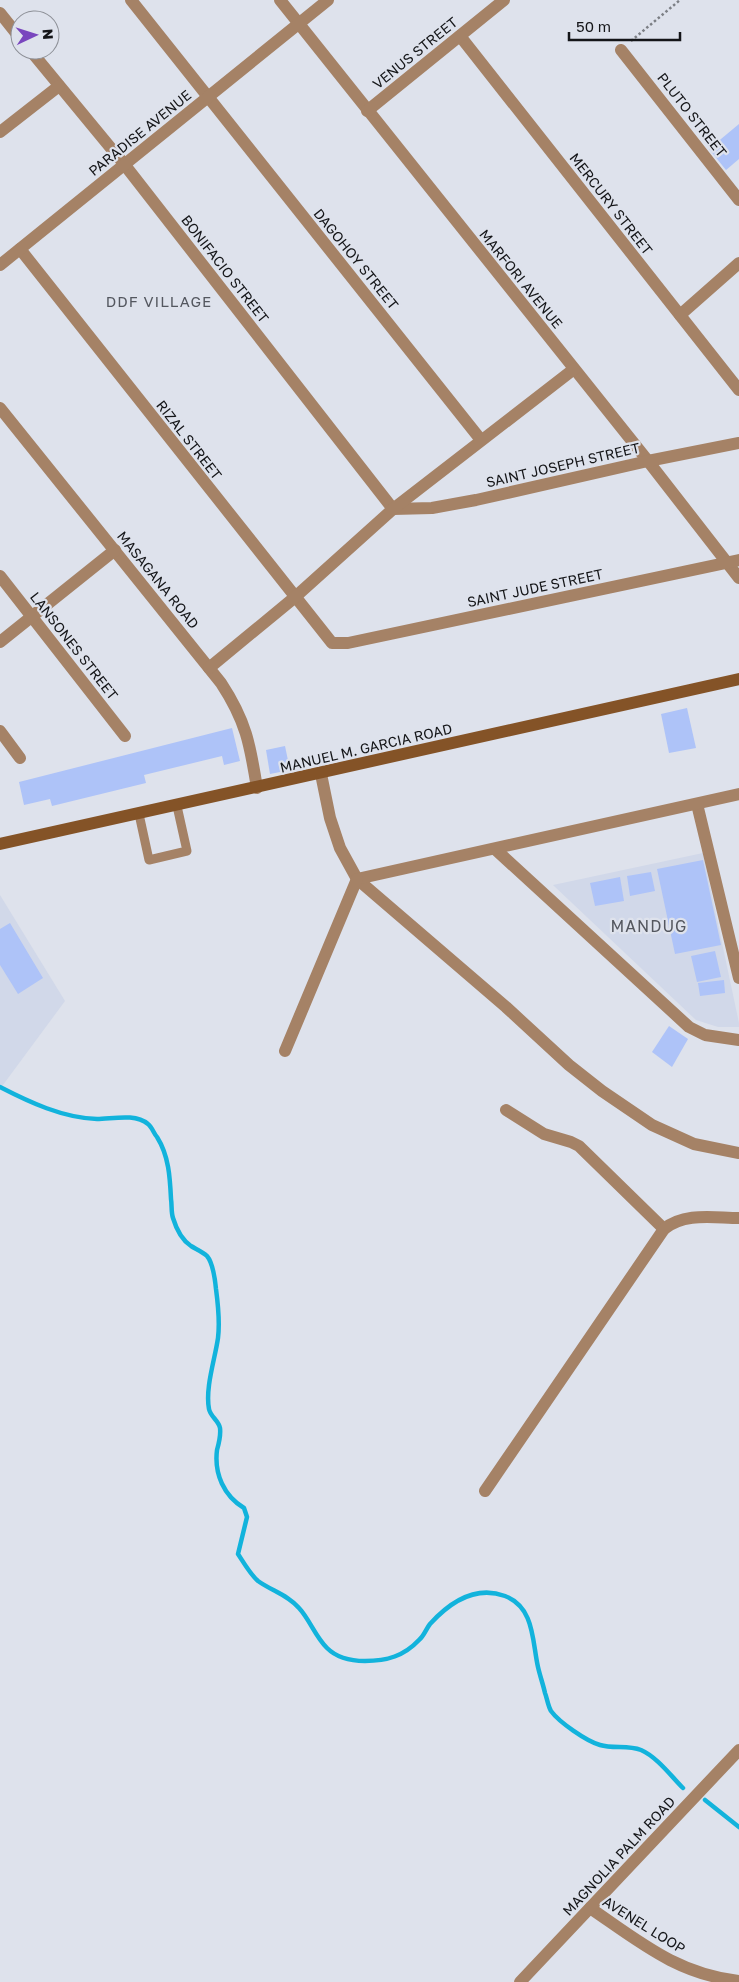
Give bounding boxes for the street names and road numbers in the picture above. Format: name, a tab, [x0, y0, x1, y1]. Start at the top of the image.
street label: VENUS STREET	[369, 13, 461, 92]
street label: PLUTO STREET	[654, 69, 731, 160]
street label: PARADISE AVENUE	[85, 86, 194, 179]
street label: MERCURY STREET	[566, 149, 657, 258]
street label: DAGOHOY STREET	[311, 205, 402, 313]
street label: BONIFACIO STREET	[178, 211, 273, 326]
street label: MARFORI AVENUE	[476, 226, 567, 332]
street label: RIZAL STREET	[153, 397, 226, 483]
street label: SAINT JOSEPH STREET	[484, 438, 642, 490]
street label: MASAGANA ROAD	[114, 528, 203, 632]
street label: SAINT JUDE STREET	[466, 565, 605, 610]
street label: LANSONES STREET	[27, 588, 122, 703]
street label: MANUEL M. GARCIA ROAD	[278, 719, 454, 776]
street label: MAGNOLIA PALM ROAD	[559, 1792, 678, 1919]
street label: AVENEL LOOP	[600, 1892, 689, 1957]

